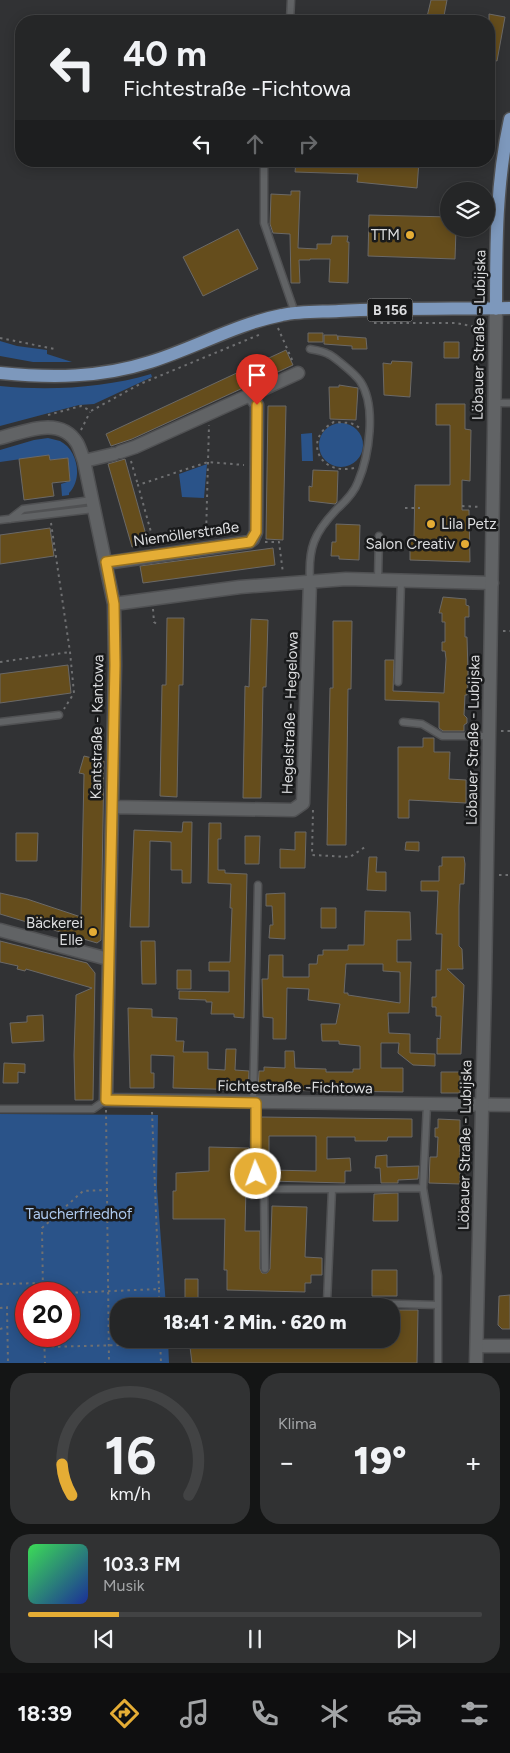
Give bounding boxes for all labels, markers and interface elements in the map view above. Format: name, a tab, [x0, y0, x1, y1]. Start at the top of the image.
text: 40 m	[123, 33, 207, 75]
icon: left	[40, 35, 105, 100]
text: Fichtestraße -Fichtowa	[123, 75, 351, 102]
icon: left	[188, 130, 216, 158]
icon: ahead	[241, 130, 269, 158]
icon: right	[294, 130, 322, 158]
map controls	[440, 182, 495, 237]
button: layers	[440, 182, 495, 237]
place label: TTM	[371, 226, 400, 244]
marker: TTM	[404, 229, 416, 241]
street label: Löbauer Straße - Lubijska	[469, 250, 489, 420]
road number: B 156	[368, 298, 412, 322]
pin	[236, 354, 278, 405]
icon: arrive	[243, 361, 271, 389]
place label: Lila Petz	[441, 515, 497, 533]
street label: Niemöllerstraße	[132, 518, 240, 550]
marker: Lila Petz	[425, 518, 437, 530]
place label: Salon Creativ	[365, 535, 455, 553]
marker: Salon Creativ	[459, 538, 471, 550]
street label: Hegelstraße - Hegelowa	[278, 631, 302, 795]
street label: Kantstraße - Kantowa	[87, 654, 107, 800]
street label: Löbauer Straße - Lubijska	[463, 655, 483, 825]
place label: Bäckerei Elle	[26, 914, 83, 949]
marker: Bäckerei Elle	[87, 926, 99, 938]
street label: Löbauer Straße - Lubijska	[455, 1060, 475, 1230]
street label: Fichtestraße -Fichtowa	[217, 1077, 373, 1097]
position arrow	[229, 1147, 281, 1199]
park label: Taucherfriedhof	[26, 1205, 133, 1223]
speed limit sign: 20	[15, 1282, 80, 1347]
text: 18:41 · 2 Min. · 620 m	[164, 1311, 346, 1334]
text: Klima	[278, 1414, 317, 1433]
text: 16	[104, 1425, 156, 1487]
text: 19°	[353, 1438, 407, 1484]
text: −	[278, 1445, 295, 1479]
text: +	[465, 1445, 482, 1479]
text: km/h	[110, 1483, 150, 1504]
text: 103.3 FM	[103, 1553, 181, 1576]
text: Musik	[103, 1576, 144, 1595]
icon: previous	[90, 1625, 118, 1653]
icon: pause	[241, 1625, 269, 1653]
icon: next	[392, 1625, 420, 1653]
icon: directions	[107, 1696, 142, 1731]
icon: music	[177, 1696, 212, 1731]
icon: phone	[247, 1696, 282, 1731]
icon: climate	[317, 1696, 352, 1731]
icon: car	[387, 1696, 422, 1731]
icon: filters	[457, 1696, 492, 1731]
text: 18:39	[18, 1700, 72, 1727]

